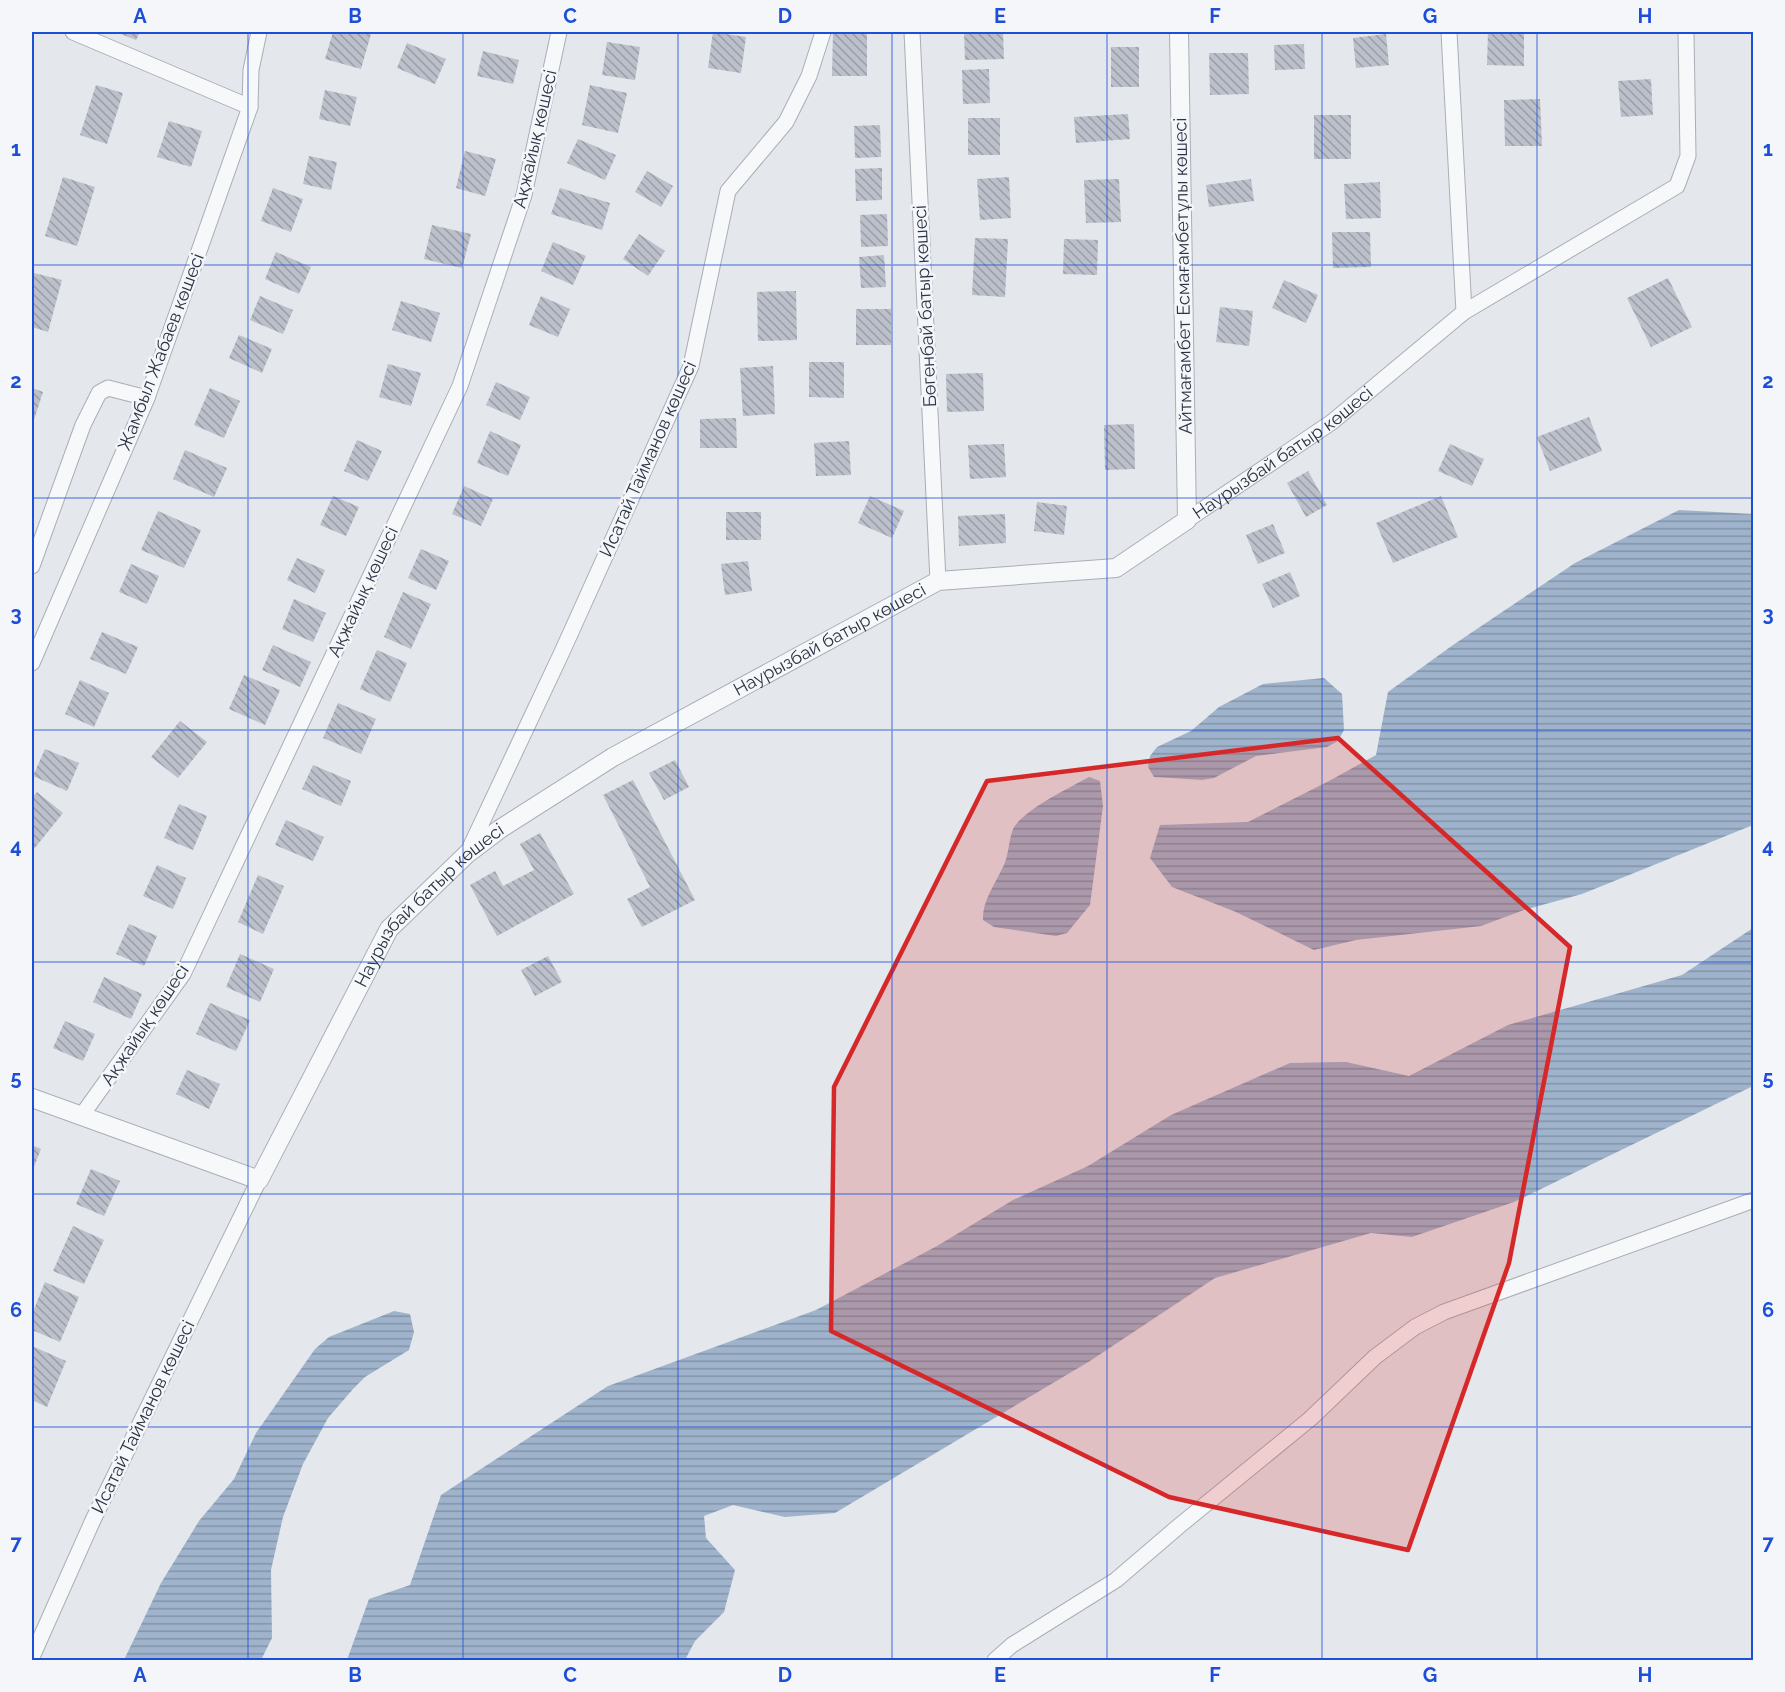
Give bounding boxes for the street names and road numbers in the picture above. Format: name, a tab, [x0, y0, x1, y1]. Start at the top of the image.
street label: Ақжайық көшесі	[508, 68, 561, 210]
street label: Айтмағамбет Есмағамбетұлы көшесі	[1169, 118, 1196, 434]
street label: Бөгенбай батыр көшесі	[909, 205, 940, 408]
street label: Жамбыл Жабаев көшесі	[113, 250, 208, 453]
street label: Исатай Тайманов көшесі	[595, 358, 700, 560]
street label: Наурызбай батыр көшесі	[1188, 382, 1377, 523]
street label: Ақжайық көшесі	[323, 523, 402, 660]
street label: Наурызбай батыр көшесі	[730, 579, 929, 700]
street label: Наурызбай батыр көшесі	[350, 819, 507, 990]
street label: Ақжайық көшесі	[96, 960, 193, 1089]
street label: Исатай Тайманов көшесі	[87, 1317, 198, 1517]

